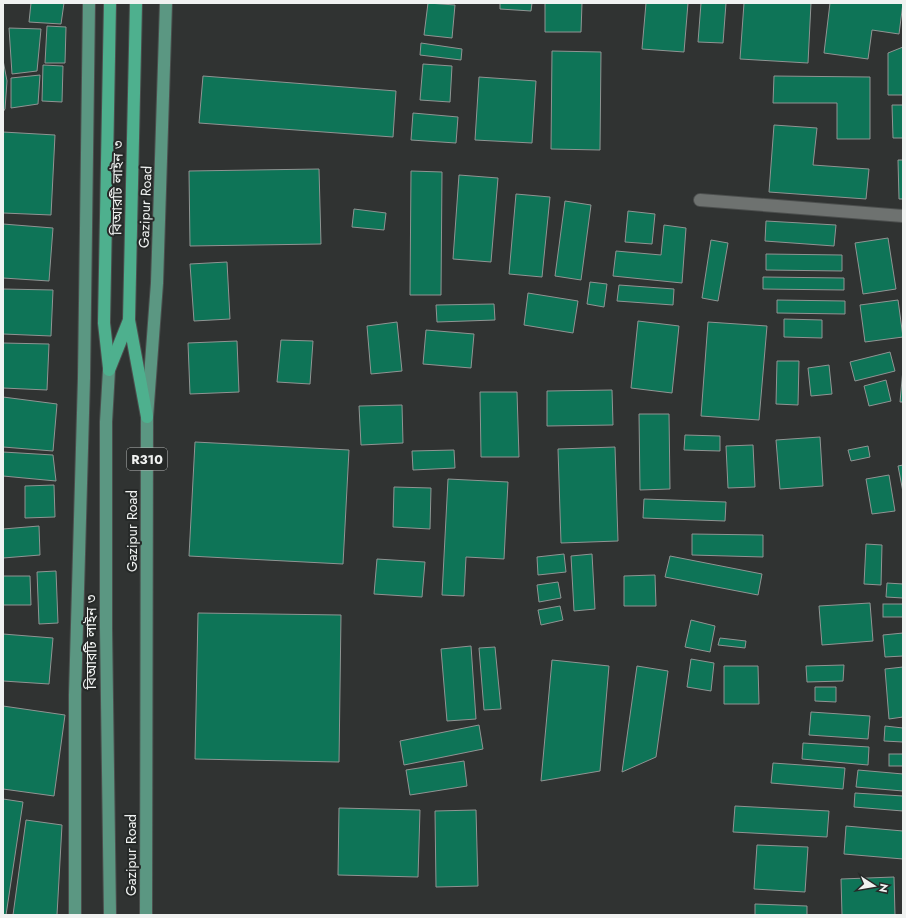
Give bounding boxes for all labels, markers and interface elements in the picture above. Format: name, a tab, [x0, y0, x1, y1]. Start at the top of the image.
street label: বিআরটি লাইন ৩	[106, 141, 128, 236]
street label: Gazipur Road	[134, 166, 156, 248]
road number: R310	[127, 448, 167, 470]
street label: Gazipur Road	[122, 490, 142, 572]
street label: বিআরটি লাইন ৩	[81, 595, 101, 690]
street label: Gazipur Road	[121, 814, 141, 896]
north arrow	[854, 866, 894, 906]
text: N	[875, 882, 893, 894]

